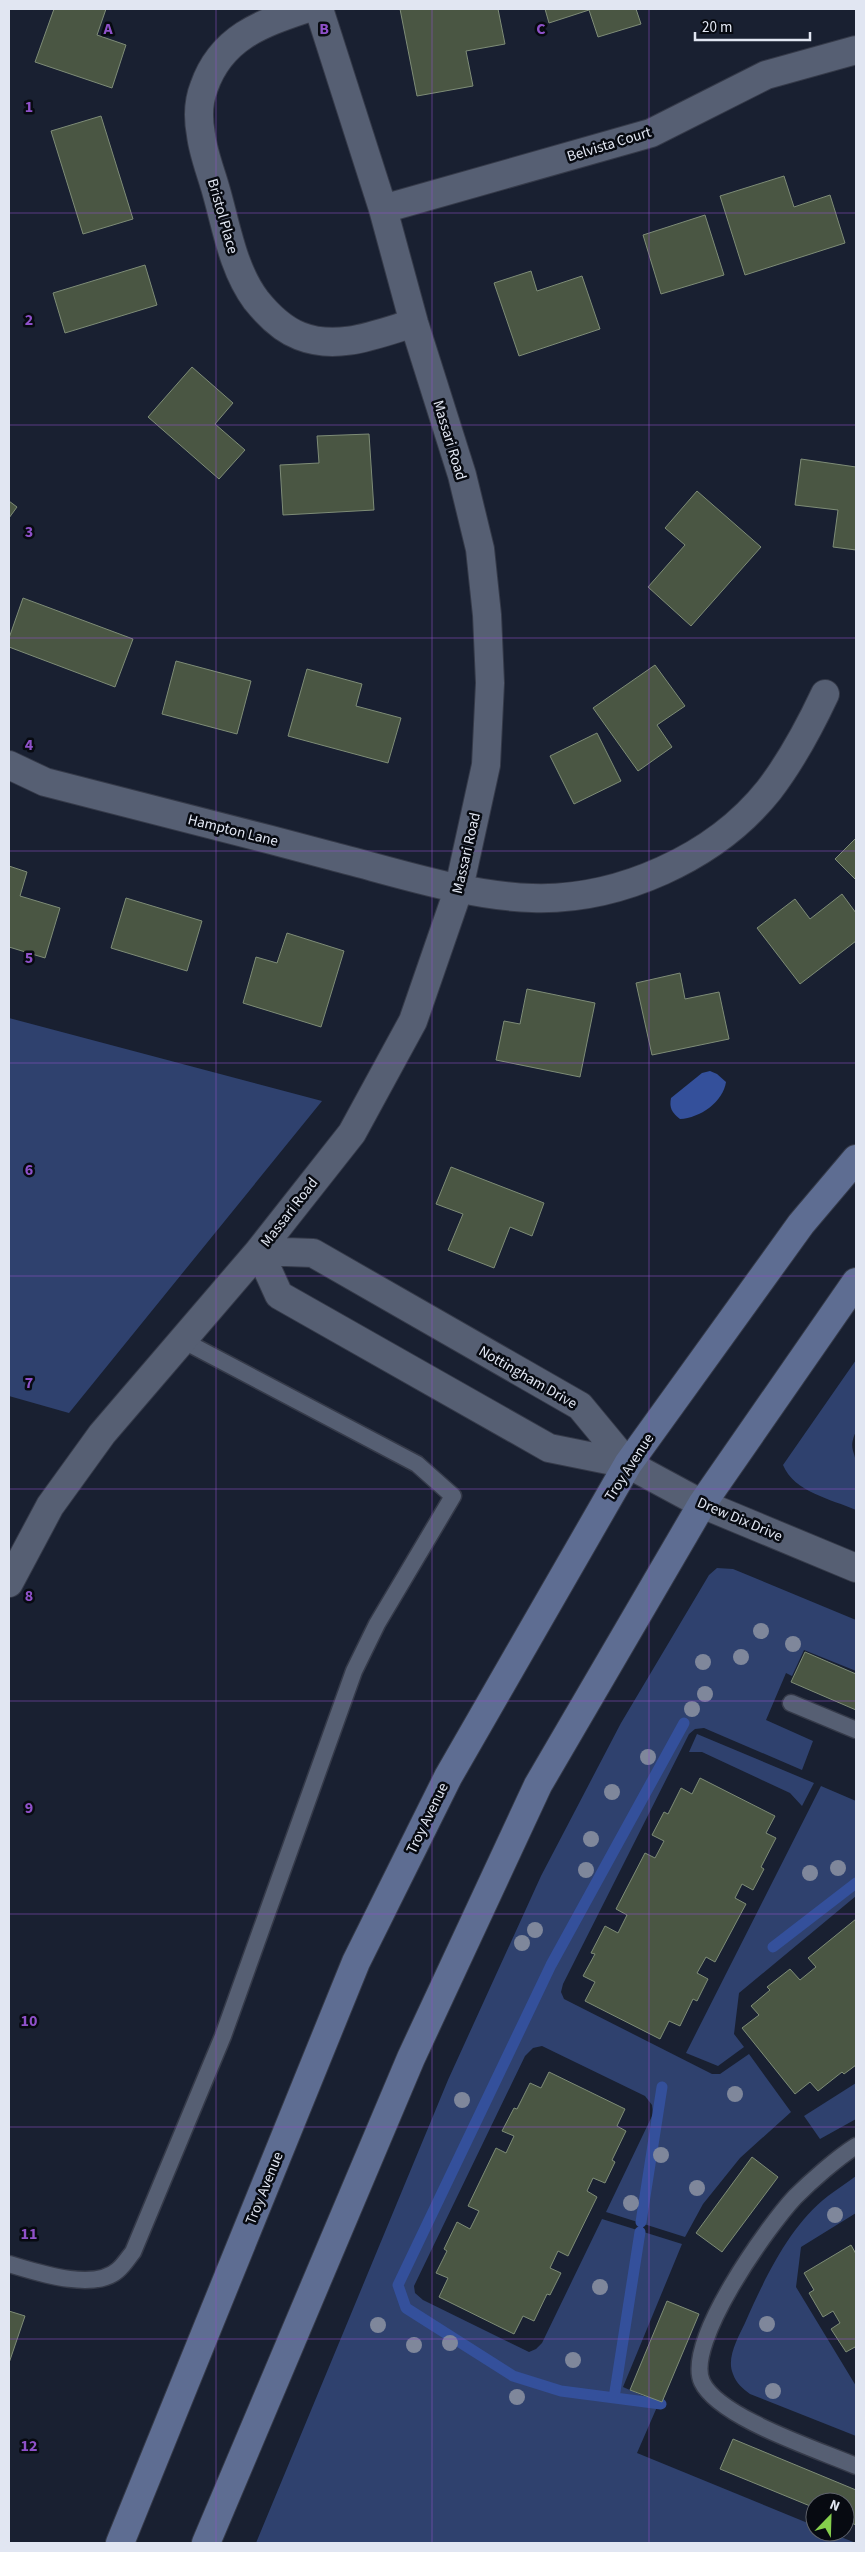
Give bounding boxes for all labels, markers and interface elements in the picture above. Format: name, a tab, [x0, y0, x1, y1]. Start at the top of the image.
scale bar	[695, 10, 810, 42]
text: 20 m	[702, 17, 732, 38]
text: A	[102, 18, 113, 40]
text: B	[319, 18, 329, 40]
text: C	[536, 18, 546, 40]
text: 1	[25, 96, 33, 118]
street label: Belvista Court	[564, 122, 654, 167]
street label: Bristol Place	[202, 176, 243, 256]
text: 2	[25, 309, 33, 331]
street label: Massari Road	[427, 398, 472, 483]
text: 3	[25, 521, 33, 543]
text: 4	[25, 734, 34, 756]
street label: Hampton Lane	[185, 809, 280, 852]
street label: Massari Road	[447, 810, 486, 896]
text: 5	[25, 947, 33, 969]
text: 6	[25, 1159, 33, 1181]
street label: Massari Road	[256, 1173, 323, 1251]
street label: Nottingham Drive	[475, 1341, 581, 1414]
text: 7	[25, 1372, 33, 1394]
street label: Troy Avenue	[600, 1429, 659, 1505]
street label: Drew Dix Drive	[694, 1492, 786, 1547]
text: 8	[25, 1585, 33, 1607]
street label: Troy Avenue	[401, 1779, 454, 1857]
text: 9	[25, 1797, 33, 1819]
text: 10	[21, 2010, 37, 2032]
street label: Troy Avenue	[240, 2149, 289, 2228]
text: 11	[21, 2223, 37, 2245]
text: 12	[21, 2435, 37, 2457]
north arrow	[805, 2492, 855, 2542]
text: N	[826, 2495, 843, 2517]

